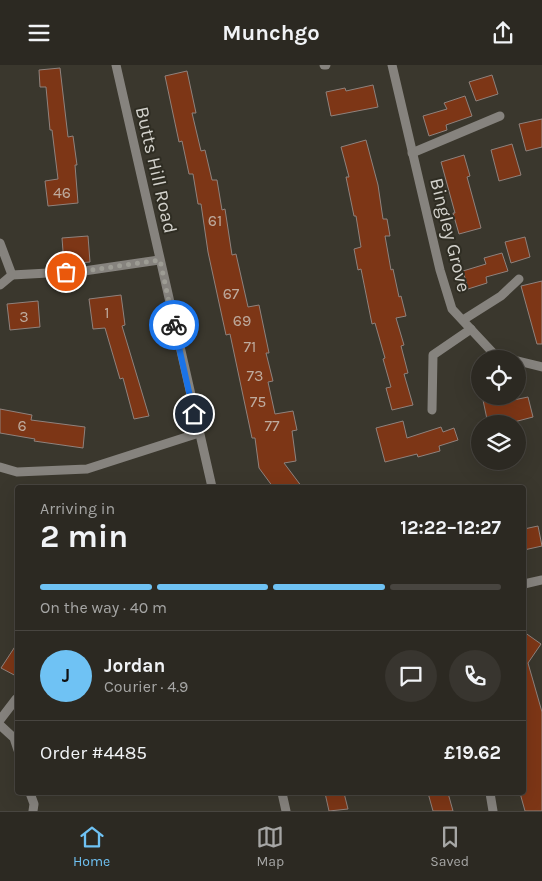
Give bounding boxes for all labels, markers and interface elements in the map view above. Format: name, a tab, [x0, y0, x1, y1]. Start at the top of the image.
icon: menu	[25, 19, 53, 47]
icon: share	[489, 19, 517, 47]
text: Munchgo	[222, 20, 320, 46]
street label: Butts Hill Road	[131, 105, 181, 235]
street label: Bingley Grove	[425, 176, 475, 294]
house number: 46	[53, 183, 71, 202]
house number: 61	[208, 211, 222, 230]
pin	[45, 251, 87, 293]
icon: bag	[52, 258, 80, 286]
house number: 67	[223, 284, 240, 303]
courier	[149, 300, 199, 350]
house number: 1	[104, 303, 110, 322]
house number: 3	[19, 307, 29, 326]
icon: bike	[160, 311, 188, 339]
house number: 69	[233, 311, 251, 330]
house number: 71	[244, 337, 256, 356]
map controls	[471, 350, 526, 470]
button: locate	[471, 350, 526, 405]
house number: 73	[247, 366, 263, 385]
house number: 75	[250, 392, 266, 411]
pin	[173, 393, 215, 435]
icon: home	[180, 400, 208, 428]
button: layers	[471, 415, 526, 470]
house number: 6	[17, 416, 27, 435]
house number: 77	[264, 416, 280, 435]
text: Arriving in	[40, 499, 115, 518]
text: 12:22–12:27	[400, 517, 501, 539]
text: 2 min	[40, 518, 128, 555]
text: On the way · 40 m	[40, 598, 167, 617]
button: chat	[385, 650, 437, 702]
button: phone	[449, 650, 501, 702]
text: Jordan	[104, 655, 165, 677]
text: J	[62, 665, 70, 687]
text: Courier · 4.9	[104, 677, 188, 696]
text: Order #4485	[40, 742, 147, 764]
text: £19.62	[444, 742, 501, 764]
tab: Home	[73, 823, 110, 870]
tab: Map	[256, 823, 284, 870]
tab: Saved	[430, 823, 469, 870]

